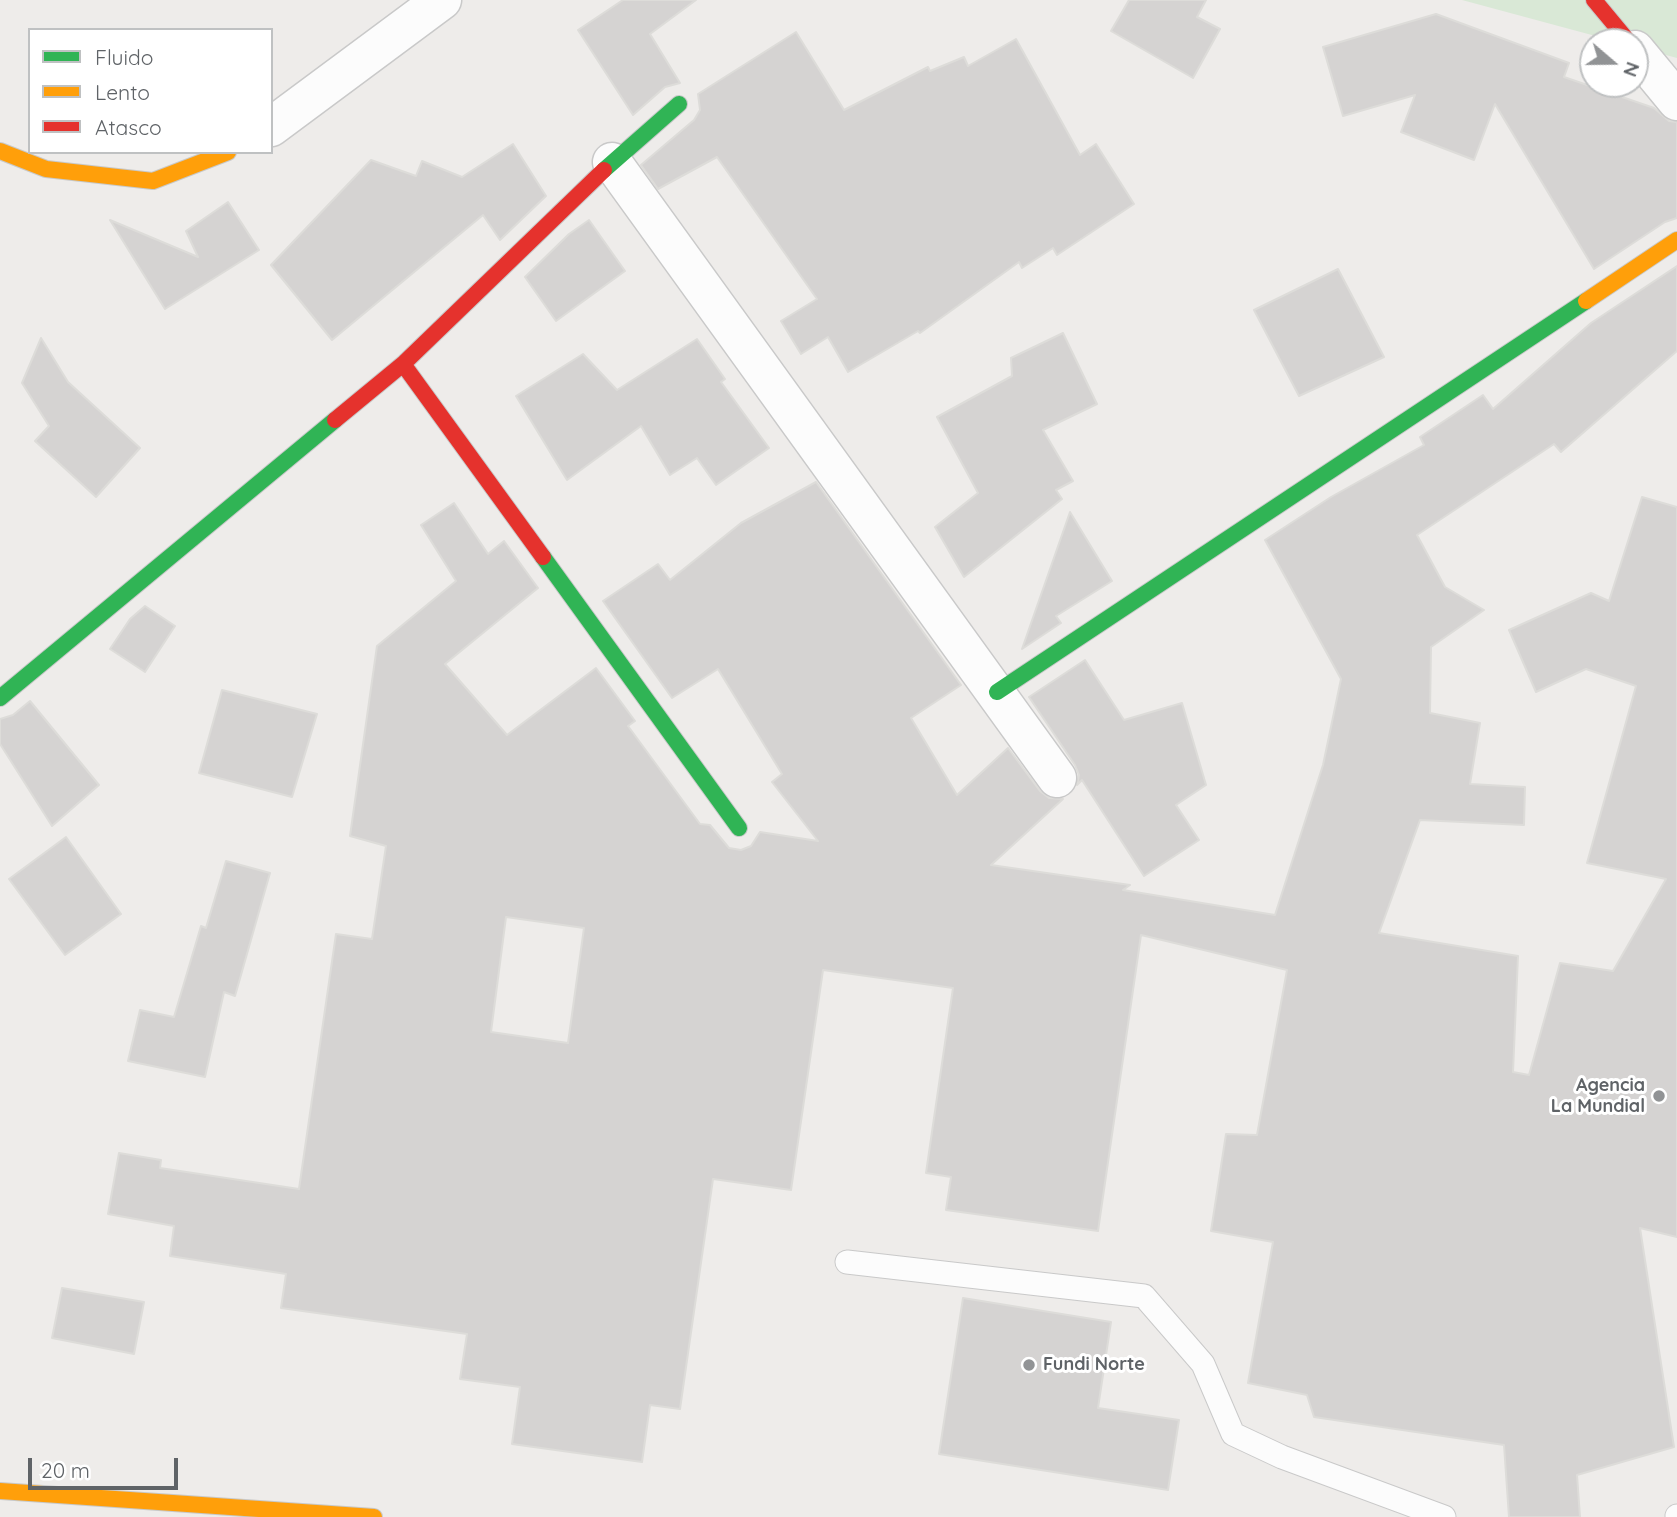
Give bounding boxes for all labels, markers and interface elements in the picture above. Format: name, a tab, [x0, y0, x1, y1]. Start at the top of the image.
legend	[28, 28, 273, 154]
north arrow	[1579, 28, 1649, 98]
text: Fluido	[95, 44, 153, 70]
text: N	[1618, 59, 1646, 80]
text: Lento	[95, 79, 150, 105]
text: Atasco	[95, 114, 162, 140]
place label: Agencia La Mundial	[1551, 1075, 1645, 1118]
marker: Agencia La Mundial	[1651, 1088, 1667, 1104]
place label: Fundi Norte	[1043, 1354, 1145, 1376]
marker: Fundi Norte	[1021, 1357, 1037, 1373]
scale bar	[32, 1444, 182, 1488]
text: 20 m	[41, 1457, 90, 1483]

